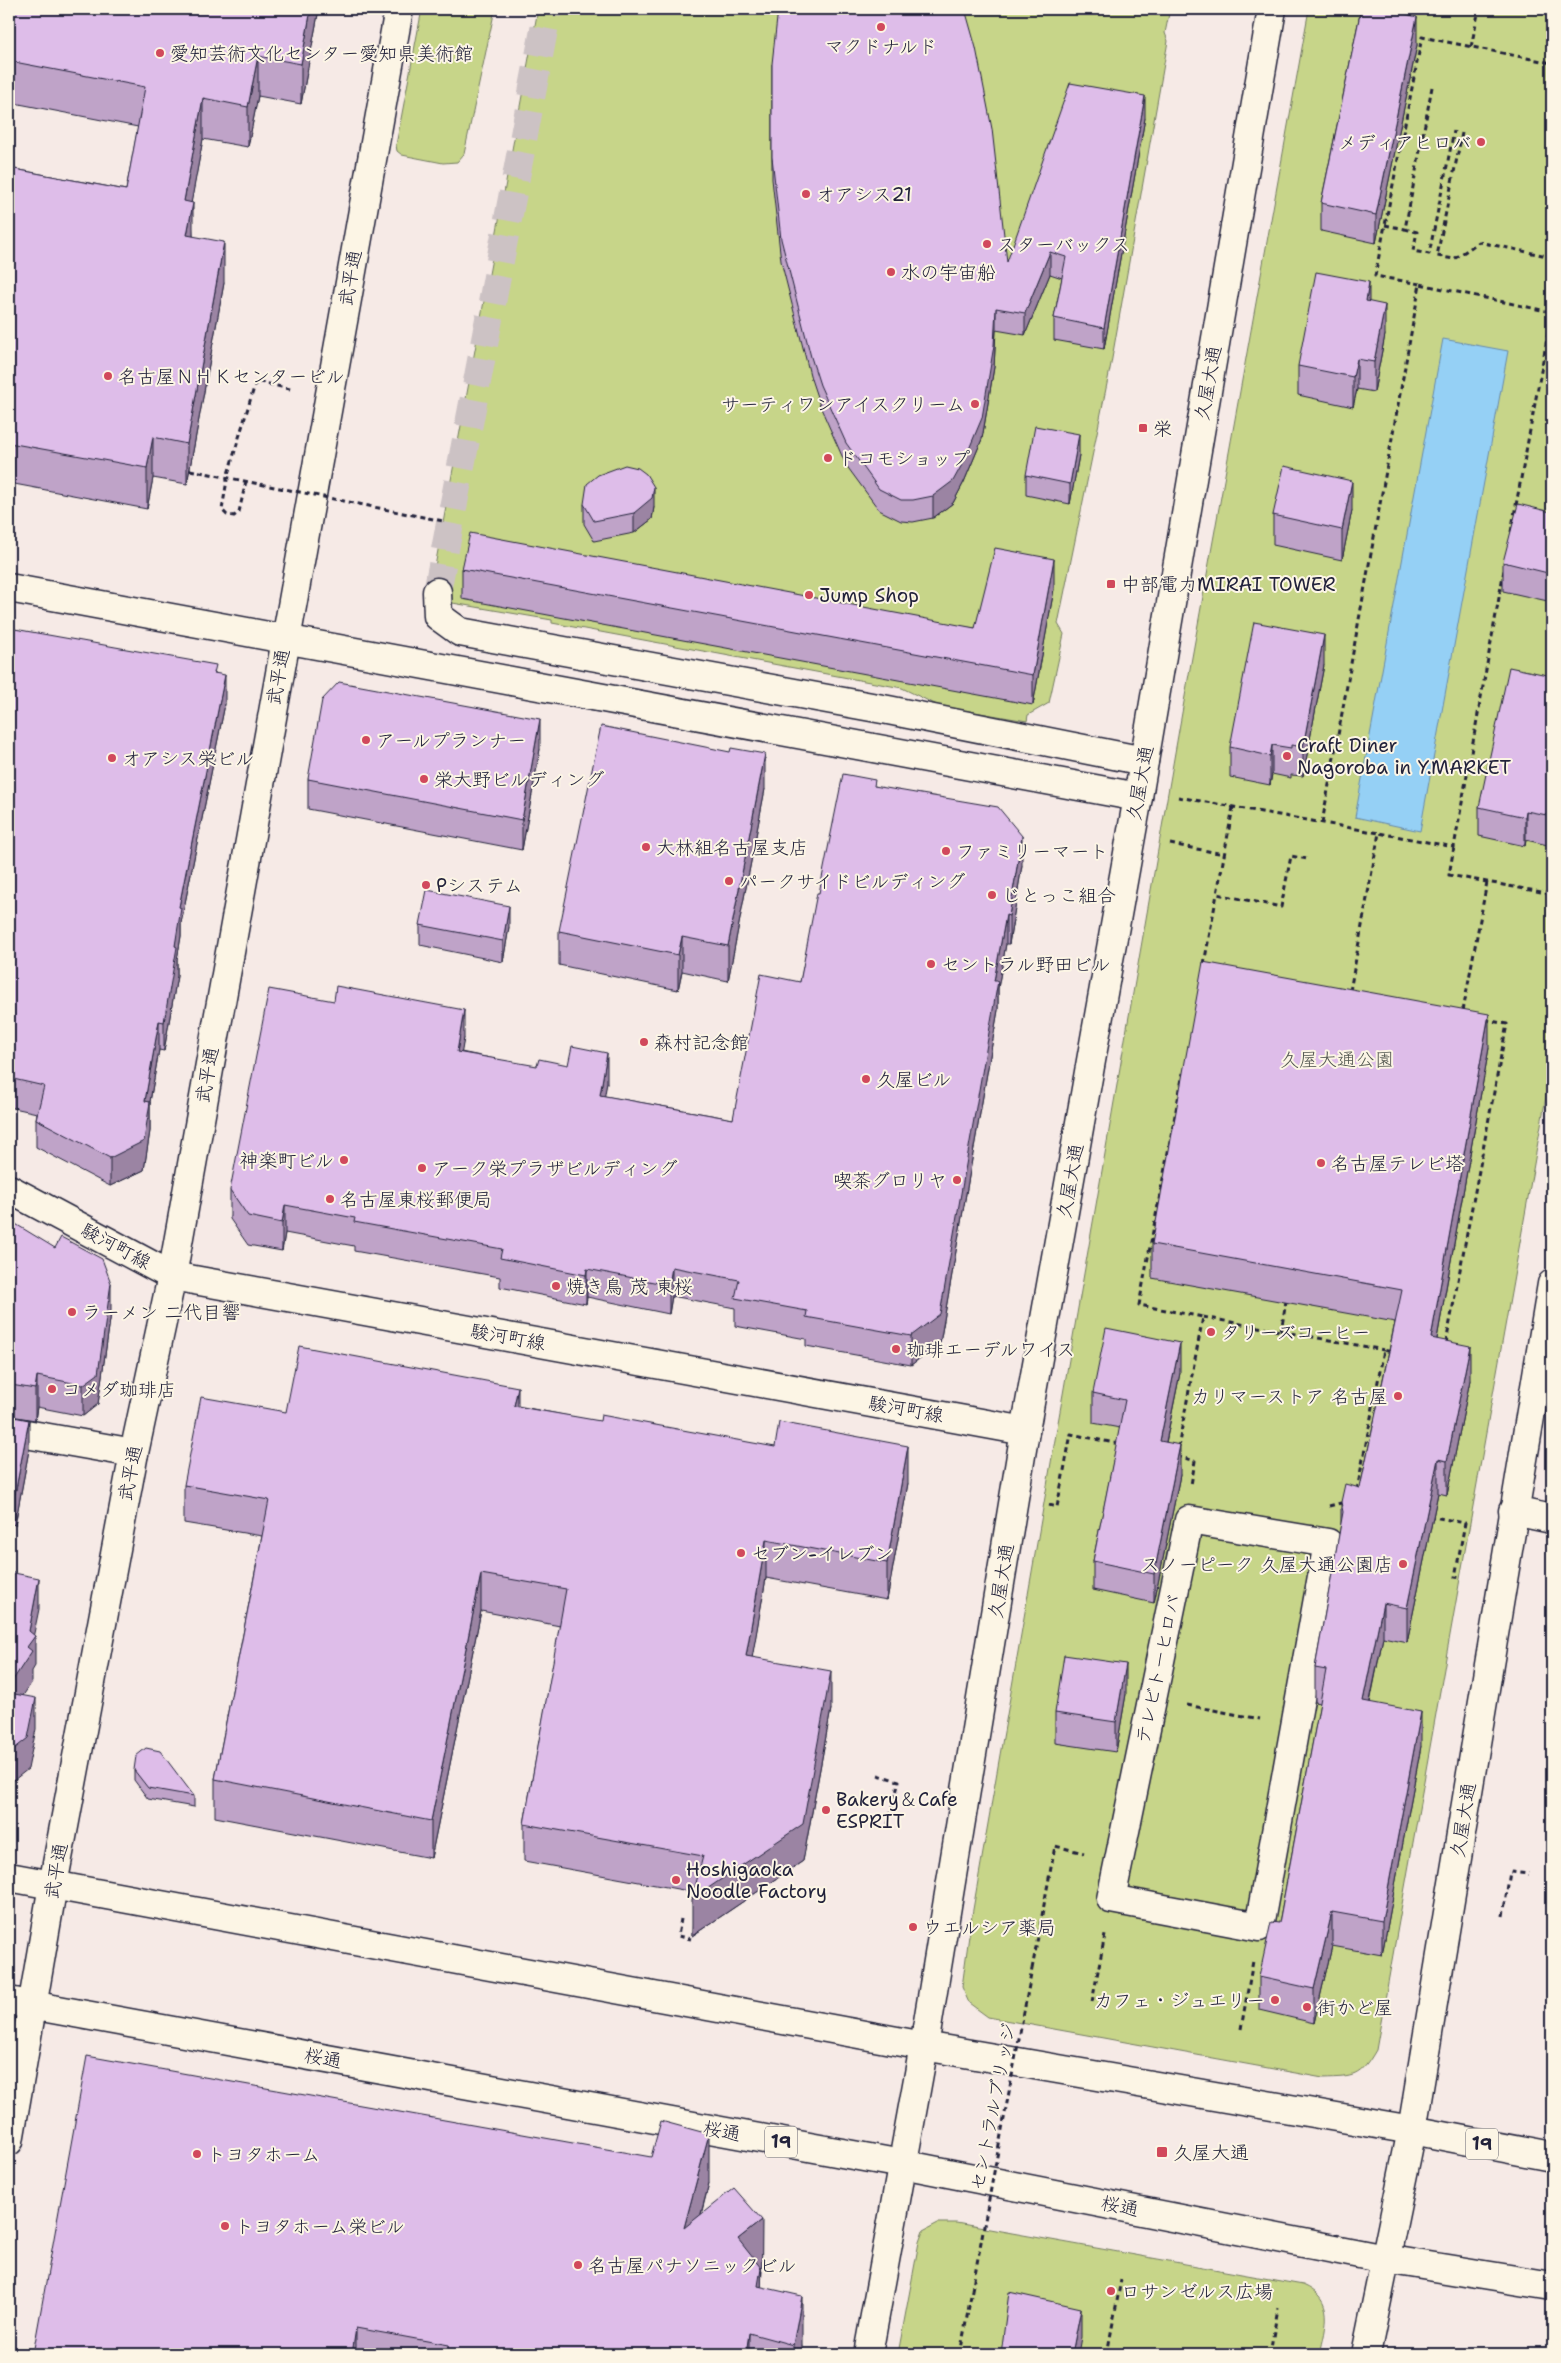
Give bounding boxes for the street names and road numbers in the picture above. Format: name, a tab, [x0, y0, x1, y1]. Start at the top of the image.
street label: 武平通	[333, 248, 367, 308]
street label: 久屋大通	[1189, 343, 1227, 423]
street label: 武平通	[261, 647, 295, 707]
street label: 久屋大通	[1121, 743, 1159, 823]
street label: 武平通	[190, 1045, 224, 1105]
street label: 久屋大通	[1051, 1141, 1089, 1221]
street label: 駿河町線	[77, 1217, 155, 1275]
street label: 駿河町線	[468, 1318, 548, 1356]
street label: 駿河町線	[866, 1390, 946, 1428]
street label: 武平通	[112, 1443, 148, 1503]
street label: 久屋大通	[983, 1542, 1019, 1620]
street label: テレビトーヒロバ	[1130, 1592, 1186, 1746]
street label: 久屋大通	[1445, 1781, 1481, 1859]
street label: 武平通	[39, 1841, 73, 1901]
street label: セントラルブリッジ	[964, 2021, 1022, 2193]
street label: 桜通	[302, 2042, 344, 2074]
street label: 桜通	[701, 2115, 743, 2147]
road number: 19	[765, 2126, 797, 2158]
road number: 19	[1466, 2128, 1498, 2160]
street label: 桜通	[1099, 2190, 1141, 2222]

